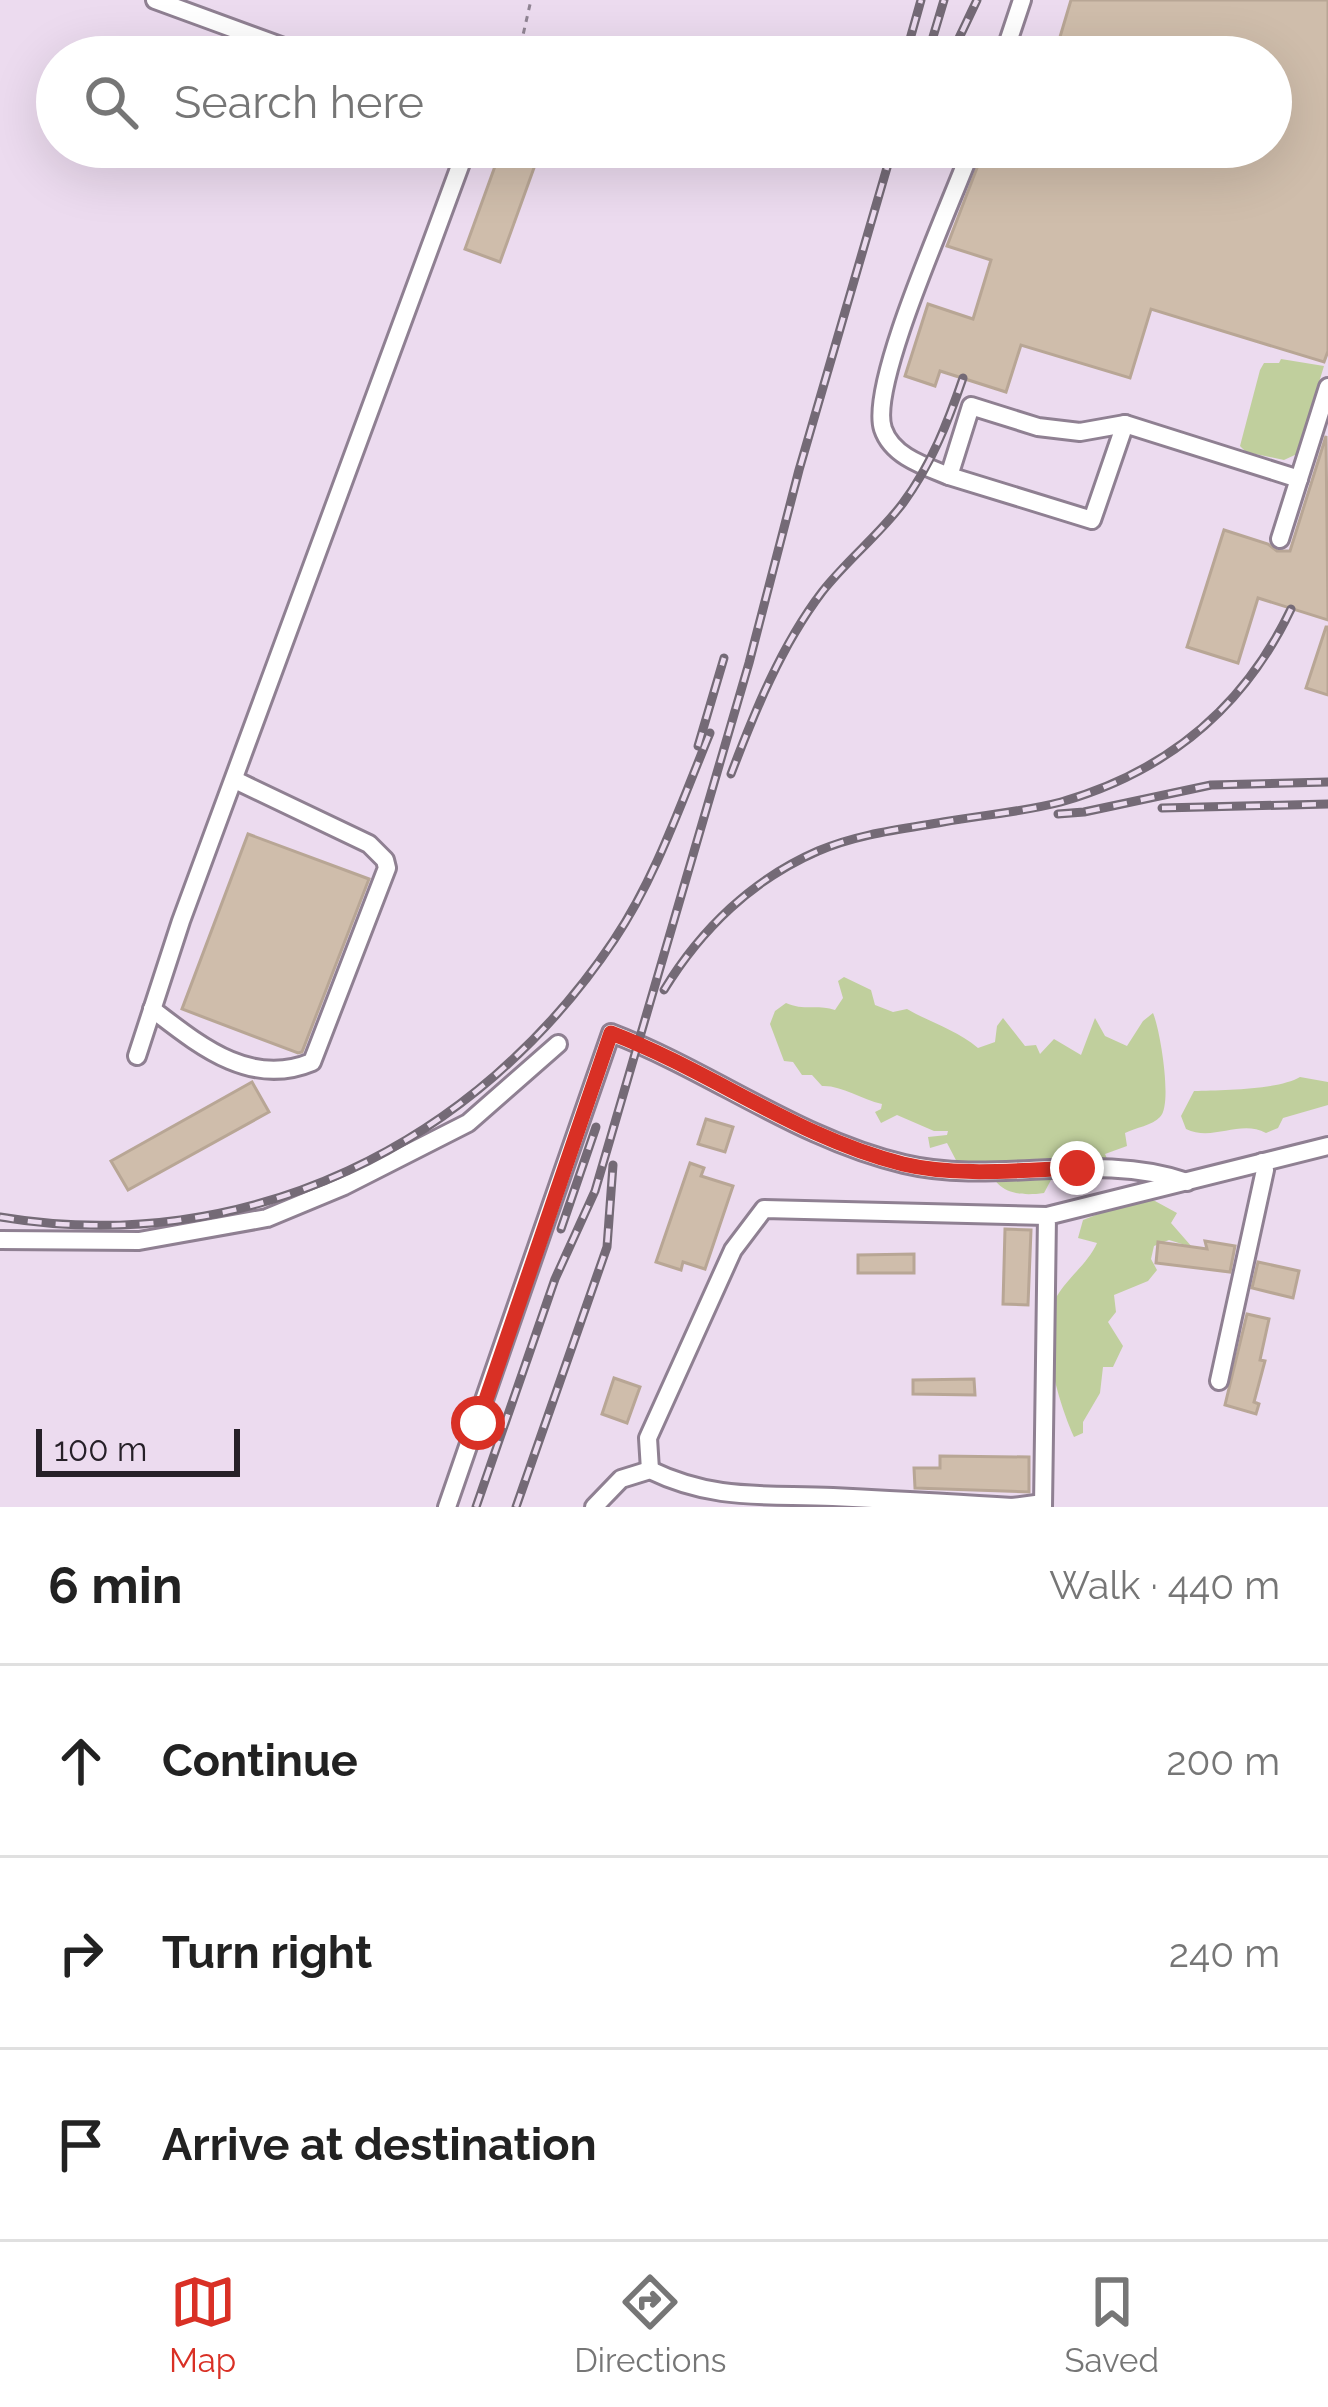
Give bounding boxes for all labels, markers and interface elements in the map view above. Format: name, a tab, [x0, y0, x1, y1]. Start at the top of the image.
search box	[36, 36, 1292, 168]
icon: search	[78, 69, 144, 135]
text: Search here	[174, 76, 424, 129]
route end	[1050, 1141, 1104, 1195]
route start	[451, 1396, 505, 1450]
scale bar	[36, 1423, 240, 1476]
text: 100 m	[54, 1430, 147, 1469]
text: 6 min	[48, 1555, 183, 1615]
text: Walk · 440 m	[1049, 1562, 1280, 1608]
icon: ahead	[48, 1728, 114, 1794]
text: Continue	[162, 1734, 358, 1787]
text: 200 m	[1166, 1738, 1280, 1784]
icon: right	[48, 1920, 114, 1986]
text: Turn right	[162, 1926, 372, 1979]
text: 240 m	[1169, 1930, 1280, 1976]
icon: arrive	[48, 2112, 114, 2178]
text: Arrive at destination	[162, 2118, 597, 2171]
tab: Map	[169, 2269, 236, 2380]
tab: Directions	[574, 2269, 727, 2380]
tab: Saved	[1065, 2269, 1159, 2380]

